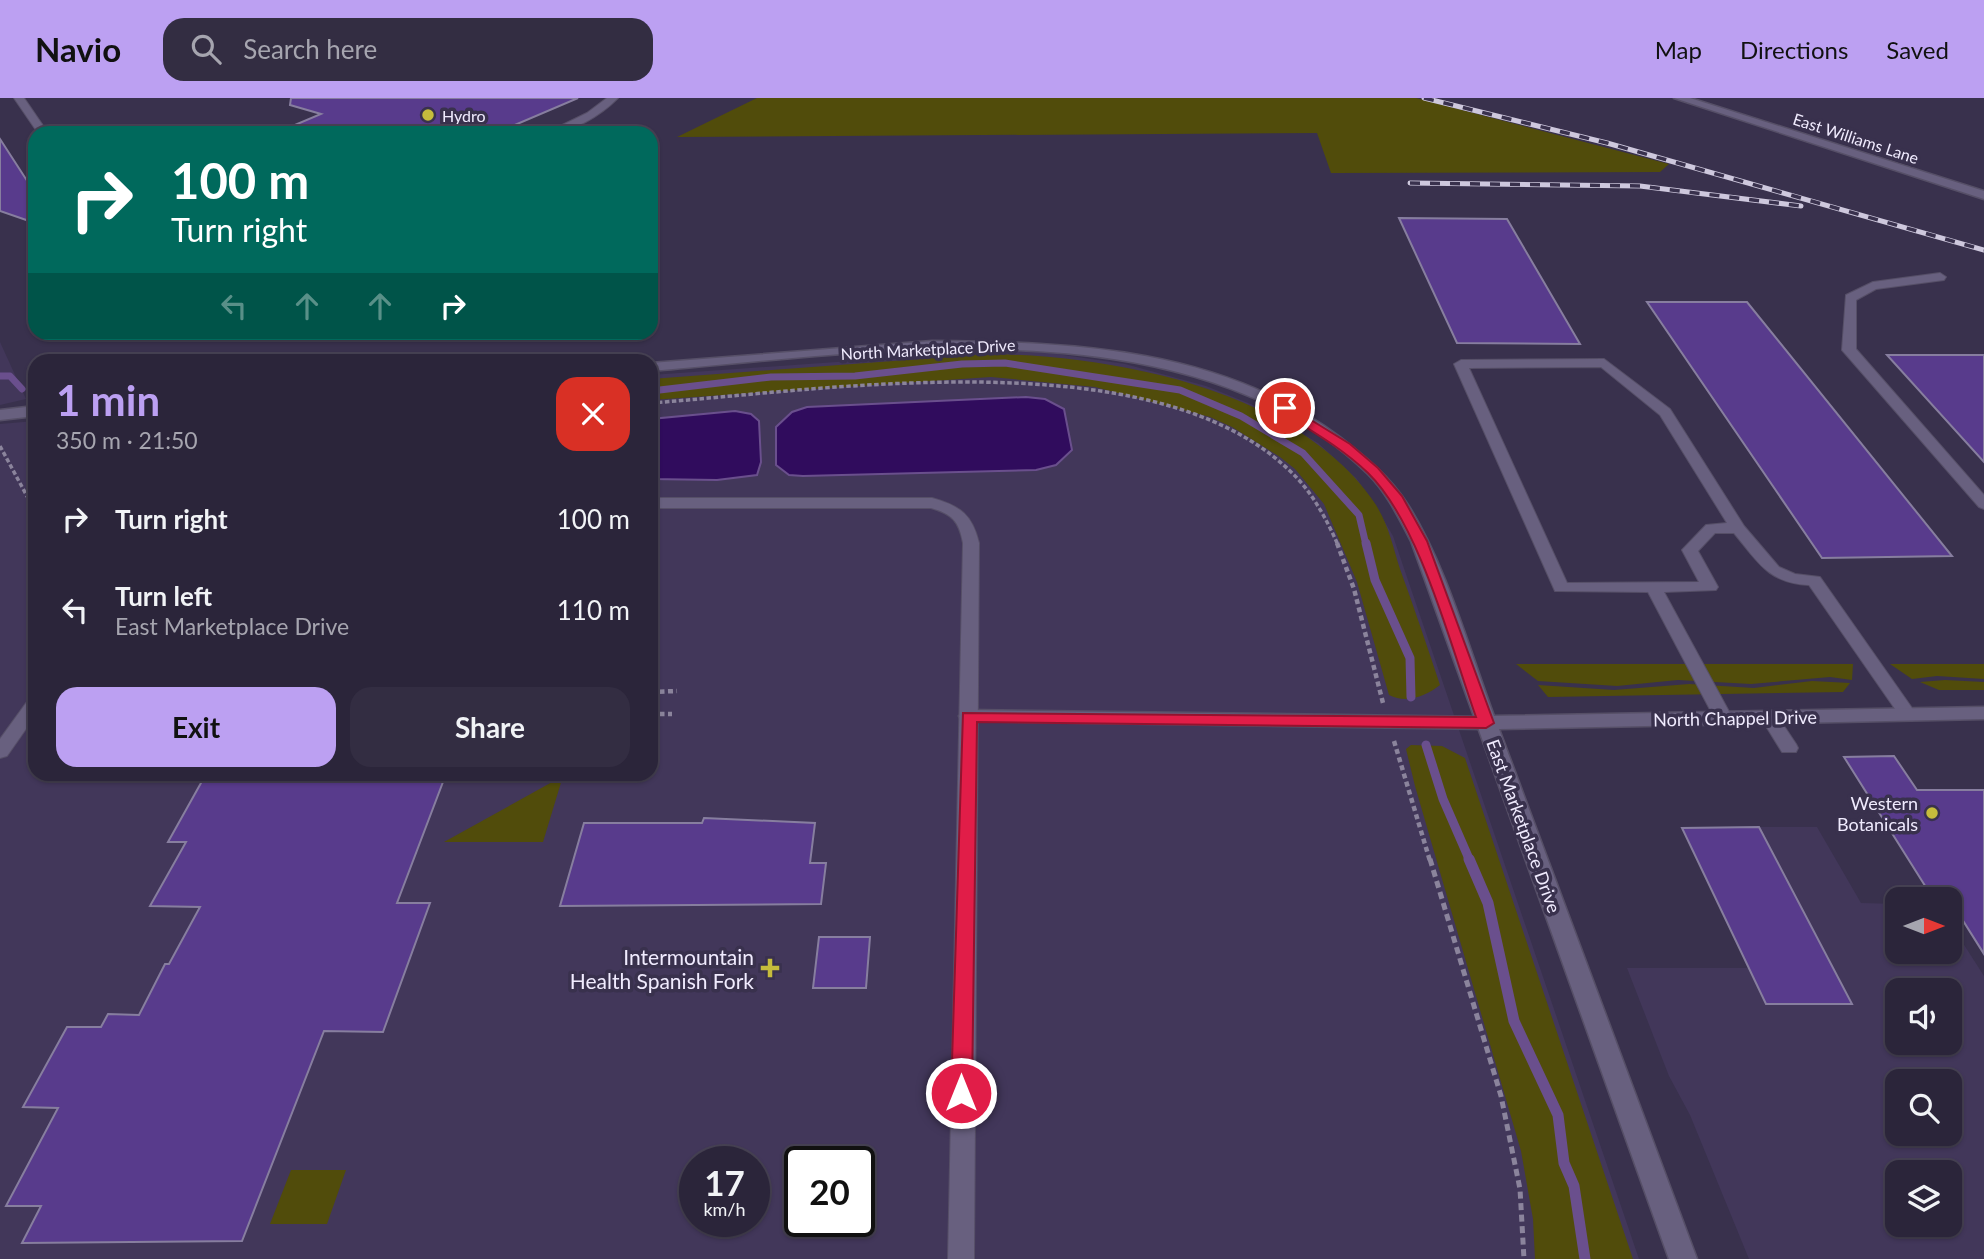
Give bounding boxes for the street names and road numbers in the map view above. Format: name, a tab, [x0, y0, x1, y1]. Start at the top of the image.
street label: East Williams Lane	[1791, 109, 1921, 167]
street label: North Marketplace Drive	[840, 335, 1016, 363]
street label: North Chappel Drive	[1653, 706, 1817, 730]
street label: East Marketplace Drive	[1482, 736, 1566, 916]

